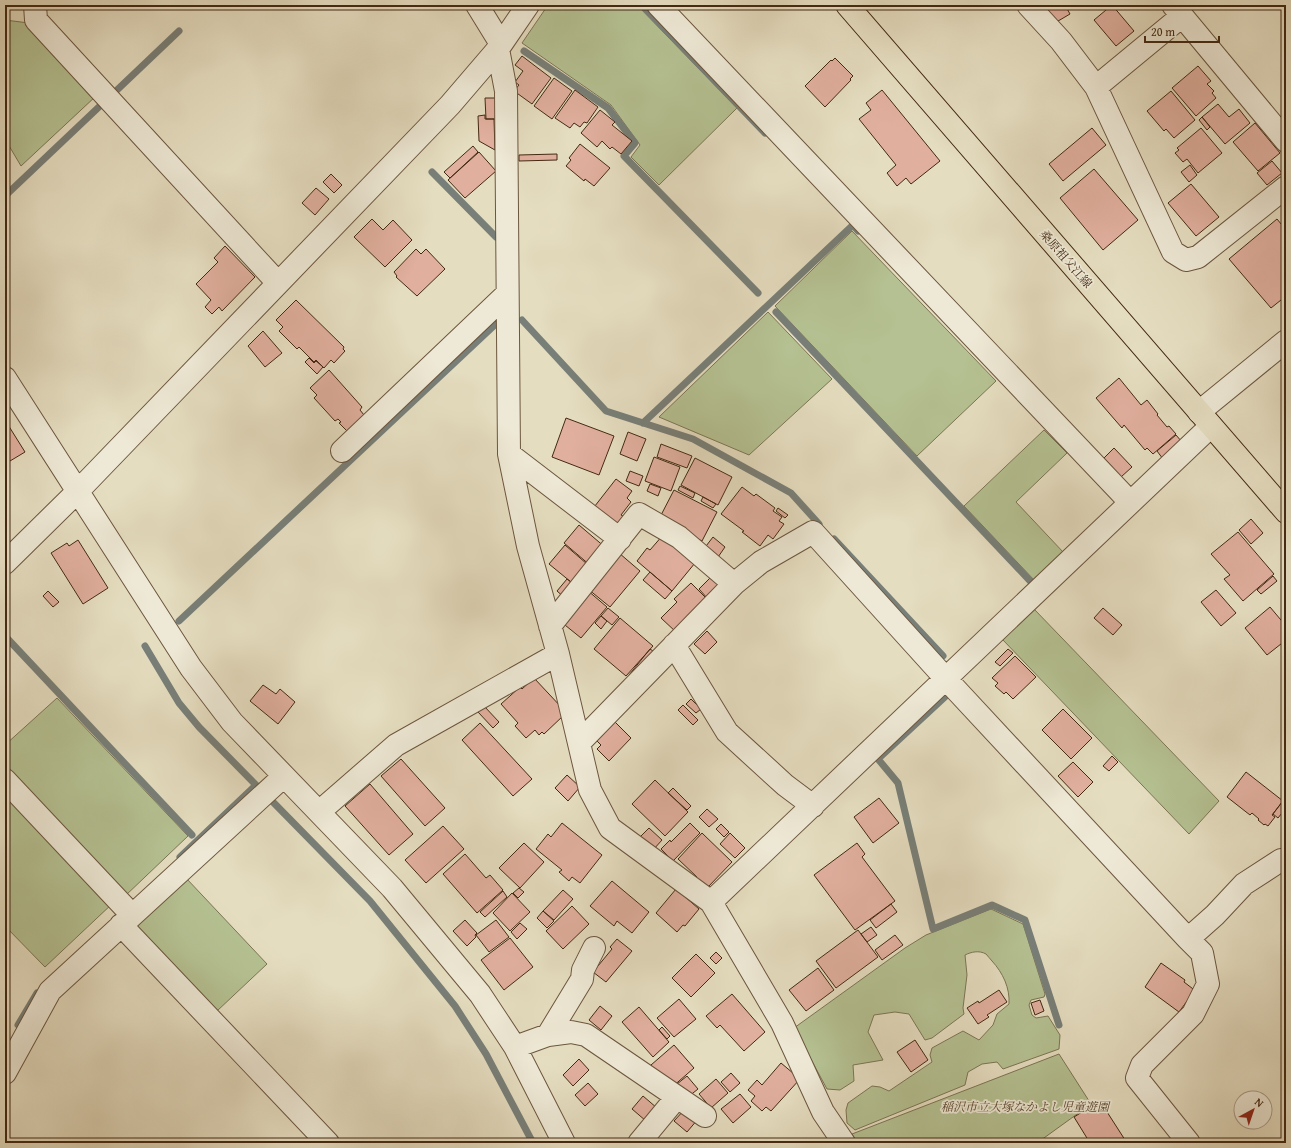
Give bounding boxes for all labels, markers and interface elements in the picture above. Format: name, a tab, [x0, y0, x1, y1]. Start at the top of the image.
scale bar	[1145, 18, 1219, 44]
text: 20 m	[1151, 23, 1175, 40]
street label: 桑原祖父江線	[1036, 226, 1096, 291]
north arrow	[1233, 1090, 1273, 1130]
text: N	[1251, 1094, 1268, 1111]
park label: 稲沢市立大塚なかよし児童遊園	[941, 1098, 1111, 1115]

